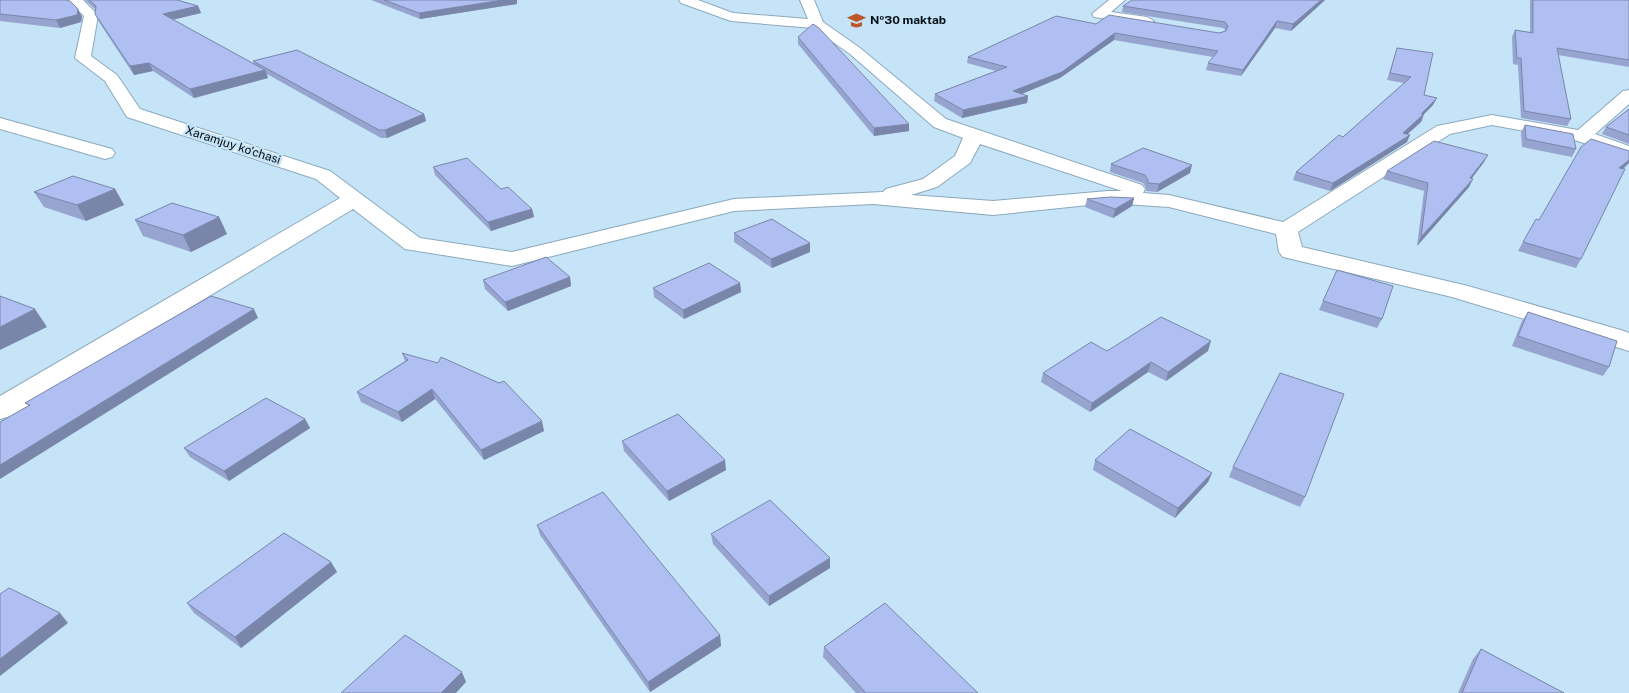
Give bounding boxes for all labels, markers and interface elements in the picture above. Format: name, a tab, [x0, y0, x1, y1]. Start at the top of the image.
school or university icon: №30 maktab	[846, 10, 866, 30]
place label: №30 maktab	[870, 13, 946, 27]
street label: Xaramjuy ko'chasi	[184, 123, 282, 167]

